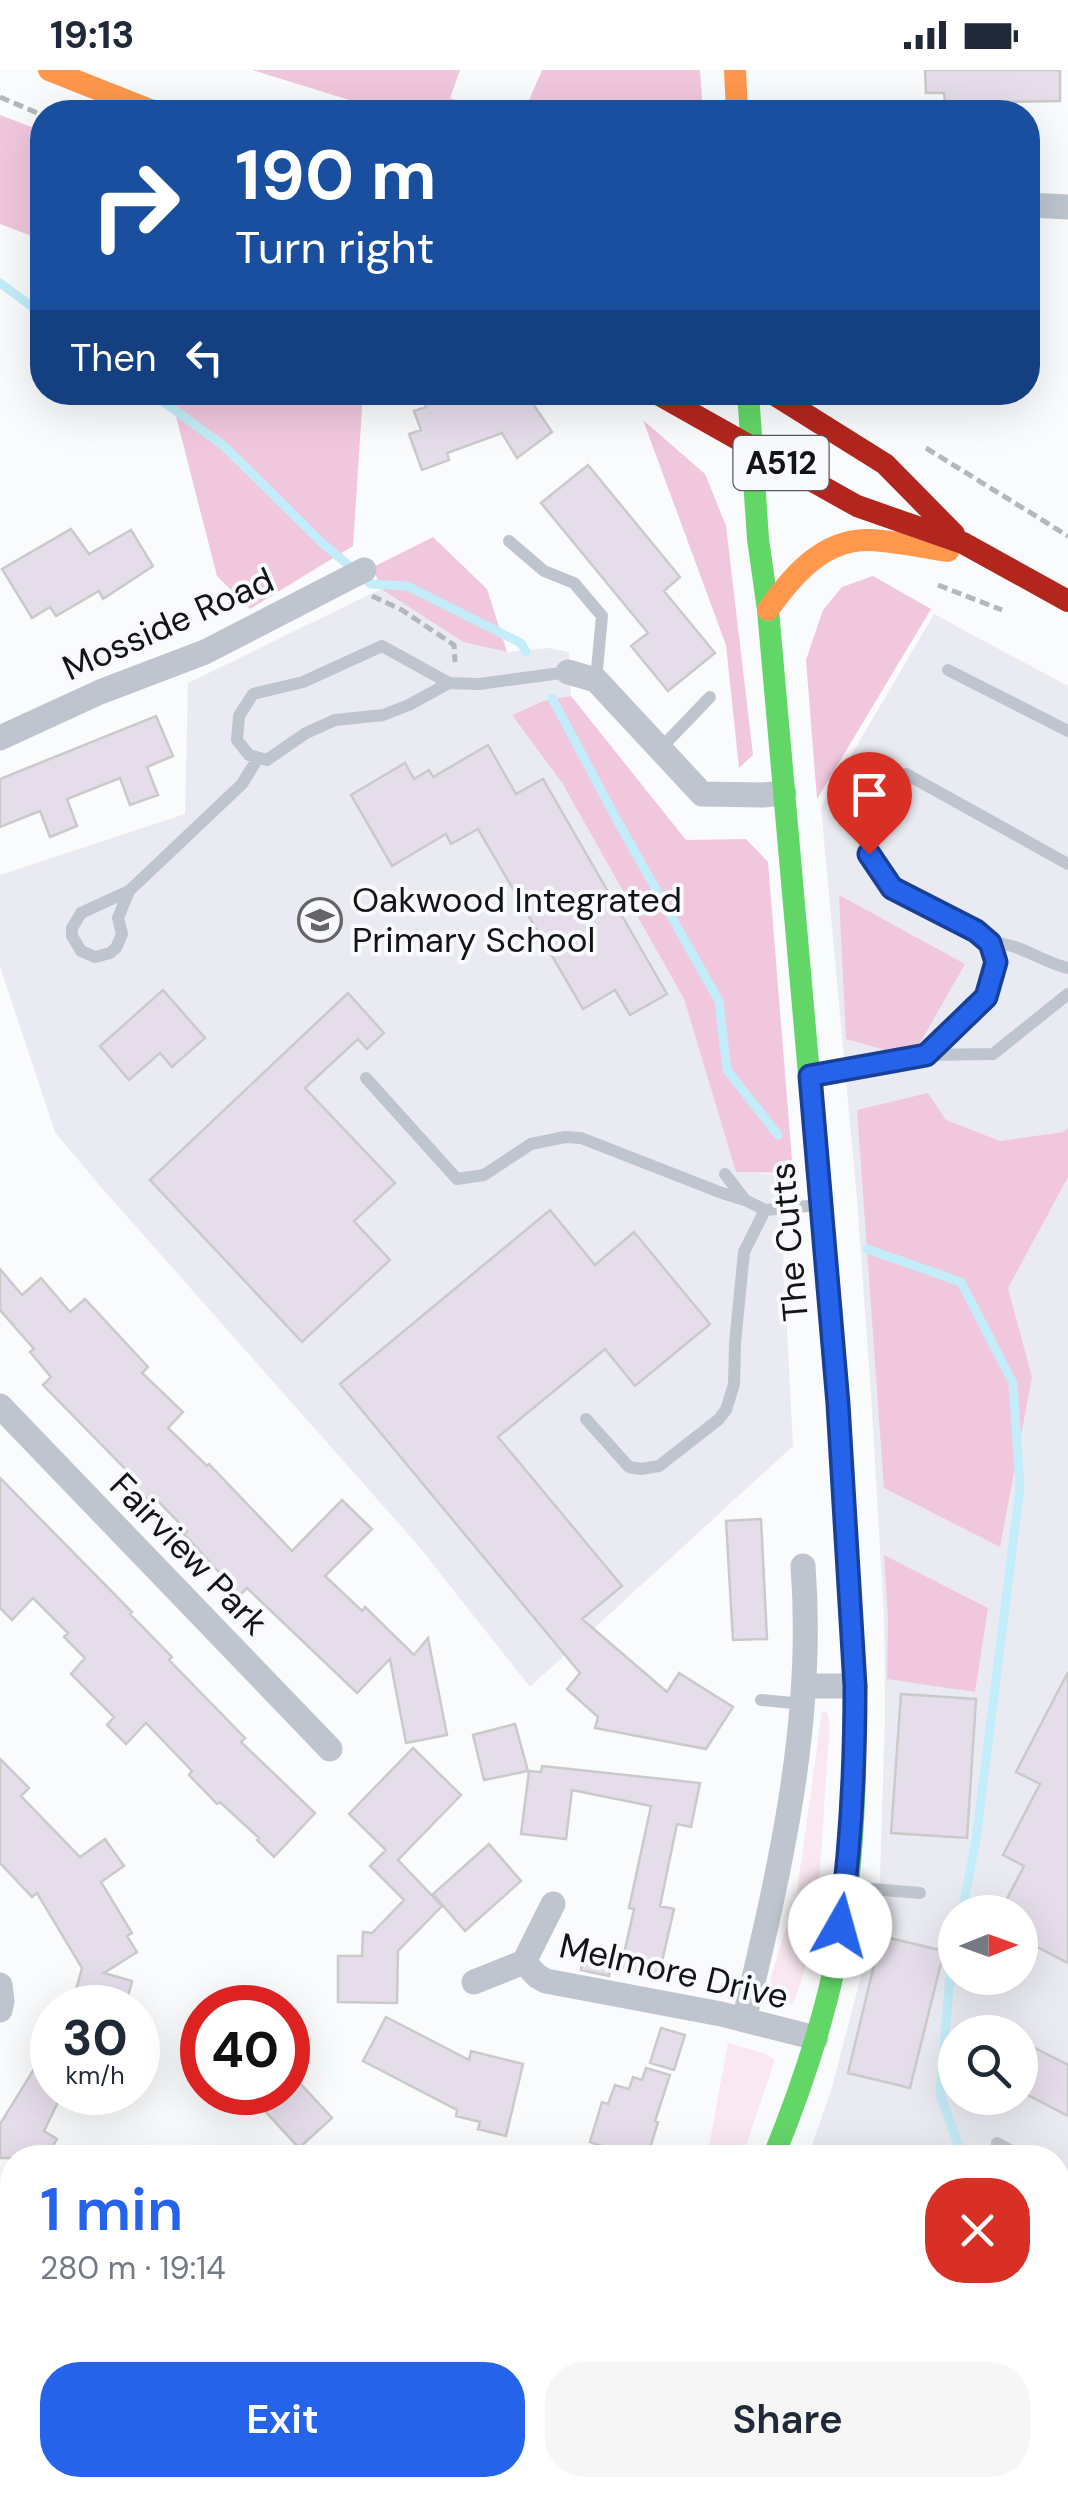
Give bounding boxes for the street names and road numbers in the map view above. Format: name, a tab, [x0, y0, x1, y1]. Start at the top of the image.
road number: A512	[734, 436, 828, 490]
street label: Mosside Road	[55, 557, 281, 691]
street label: The Cutts	[759, 1161, 819, 1323]
street label: Fairview Park	[100, 1463, 278, 1645]
street label: Melmore Drive	[555, 1922, 793, 2020]

